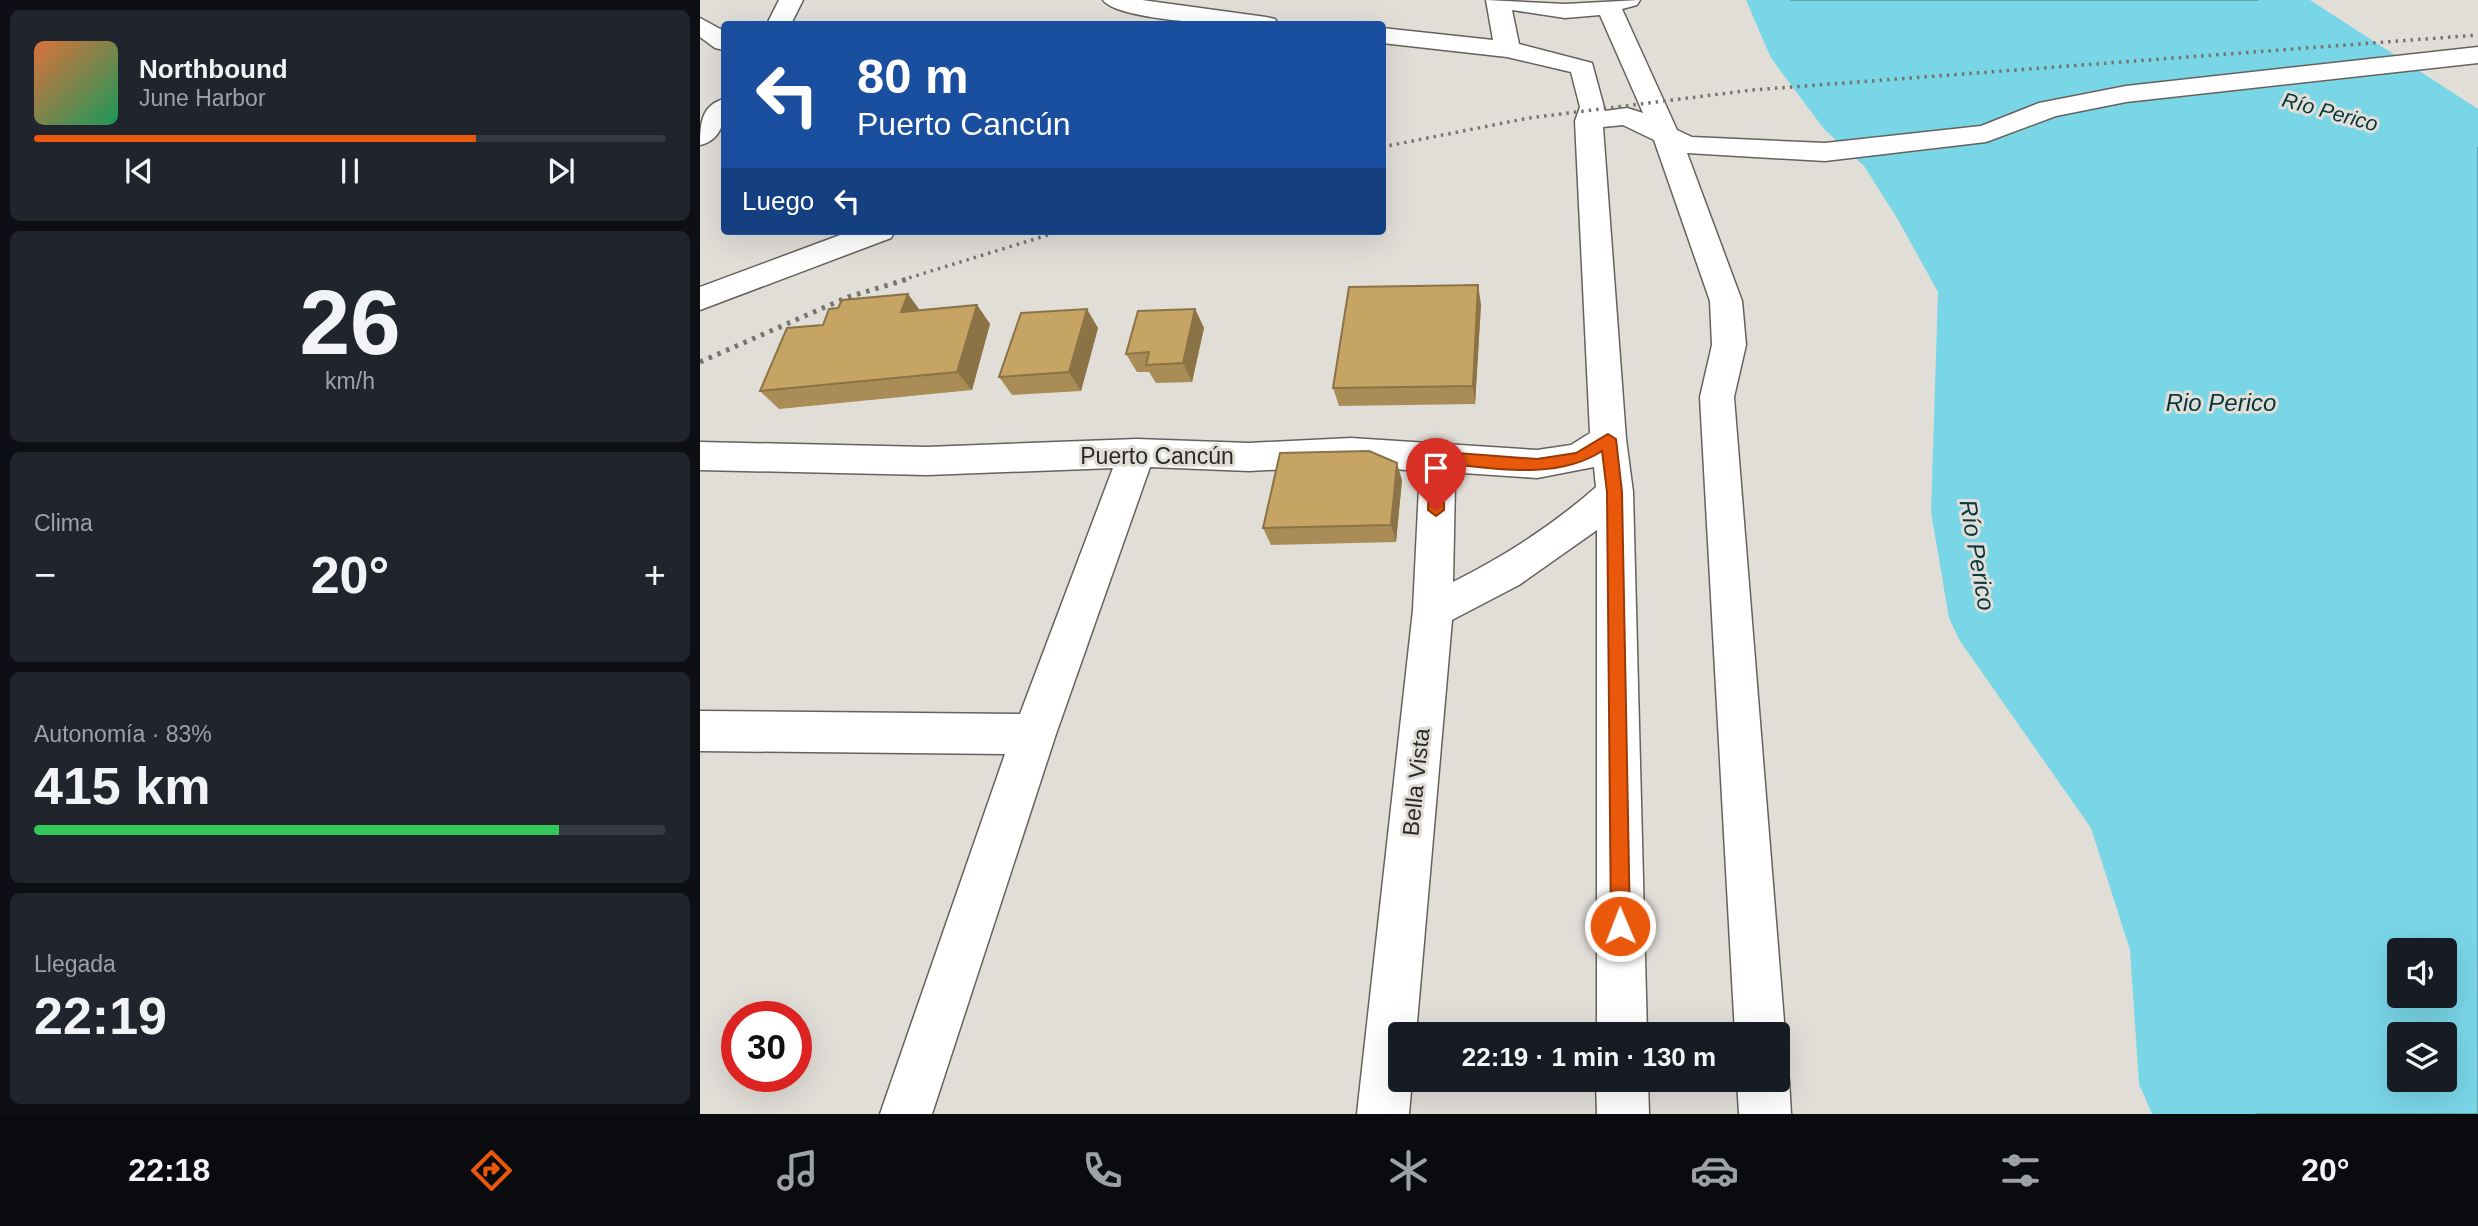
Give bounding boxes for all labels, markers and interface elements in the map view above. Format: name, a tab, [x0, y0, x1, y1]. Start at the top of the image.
icon: left	[742, 49, 833, 140]
text: 80 m	[857, 49, 969, 103]
text: Northbound	[139, 54, 288, 84]
text: June Harbor	[139, 85, 266, 111]
water label: Río Perico	[2280, 88, 2381, 135]
text: Puerto Cancún	[857, 106, 1070, 142]
icon: previous	[120, 152, 158, 190]
icon: pause	[331, 152, 369, 190]
icon: next	[542, 152, 580, 190]
icon: left	[828, 182, 866, 220]
text: Luego	[742, 186, 814, 216]
text: 26	[299, 272, 401, 373]
text: km/h	[325, 368, 375, 394]
water label: Rio Perico	[2166, 389, 2276, 416]
pin	[1406, 438, 1466, 510]
street label: Puerto Cancún	[1080, 443, 1234, 469]
icon: arrive	[1417, 449, 1455, 487]
water label: Río Perico	[1954, 497, 2001, 612]
text: Clima	[34, 510, 93, 536]
text: 20°	[311, 546, 389, 604]
text: −	[34, 554, 56, 596]
text: +	[644, 554, 666, 596]
text: Autonomía · 83%	[34, 721, 212, 747]
street label: Bella Vista	[1397, 727, 1435, 837]
text: 415 km	[34, 757, 210, 815]
position arrow	[1583, 889, 1657, 963]
map controls	[2387, 938, 2457, 1092]
button: sound	[2387, 938, 2457, 1008]
text: Llegada	[34, 951, 116, 977]
text: 22:19	[34, 987, 167, 1045]
speed limit sign: 30	[721, 1001, 812, 1092]
button: layers	[2387, 1022, 2457, 1092]
text: 22:19 · 1 min · 130 m	[1462, 1042, 1716, 1072]
icon: directions	[467, 1146, 516, 1195]
icon: music	[773, 1146, 822, 1195]
icon: phone	[1078, 1146, 1127, 1195]
icon: climate	[1384, 1146, 1433, 1195]
icon: car	[1690, 1146, 1739, 1195]
icon: filters	[1996, 1146, 2045, 1195]
text: 22:18	[128, 1152, 210, 1188]
text: 20°	[2301, 1152, 2350, 1188]

